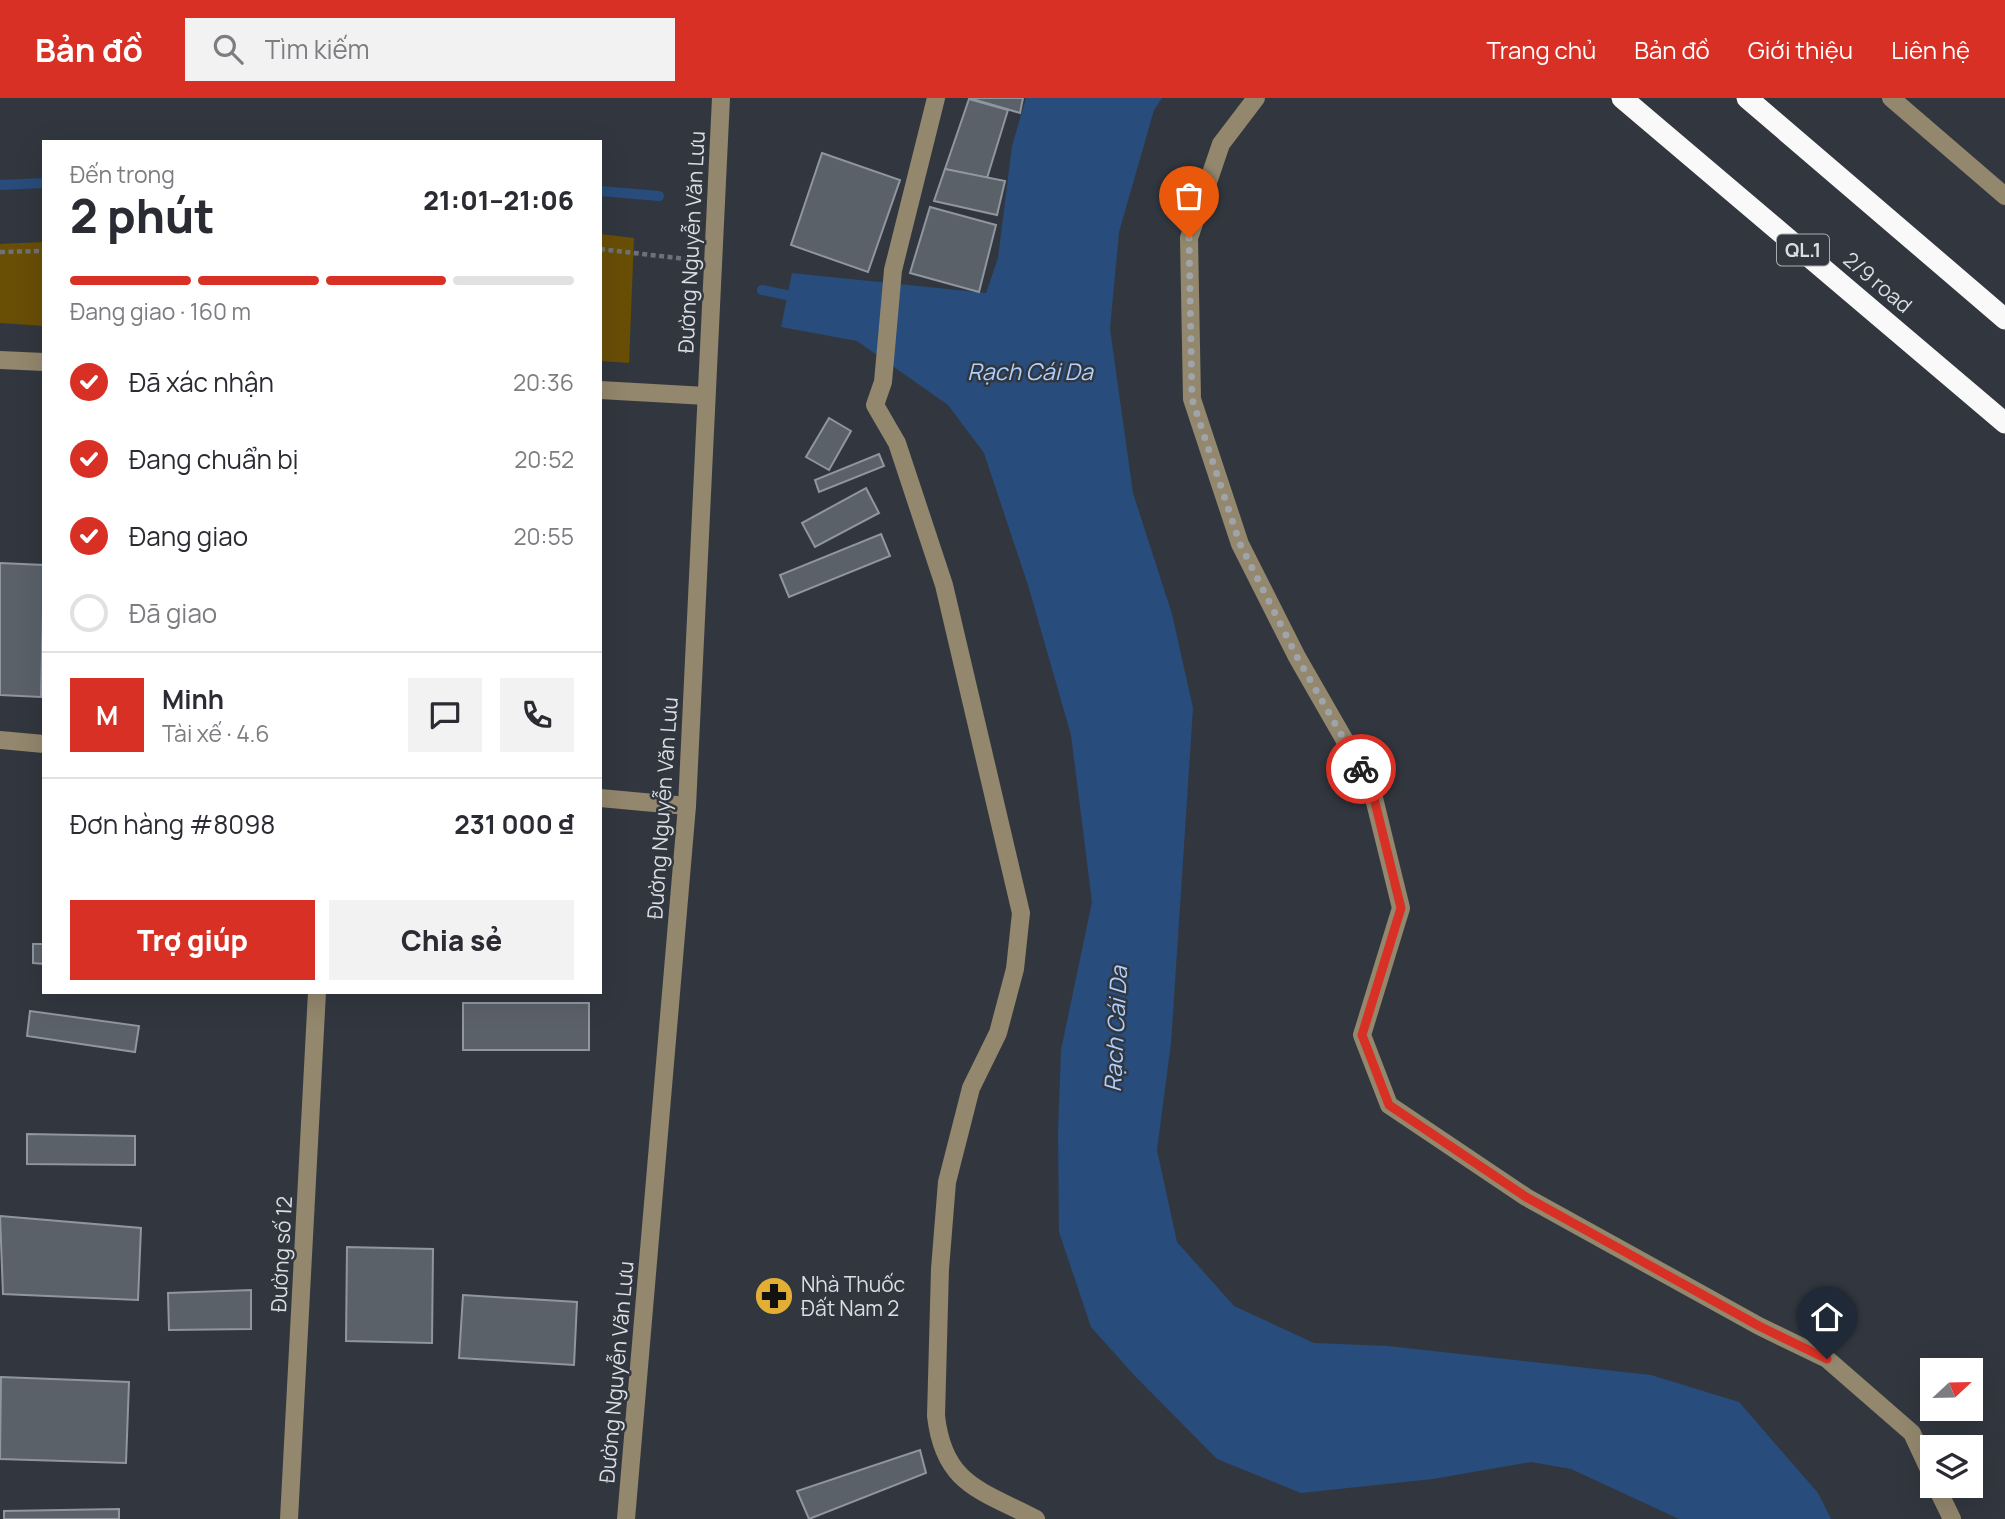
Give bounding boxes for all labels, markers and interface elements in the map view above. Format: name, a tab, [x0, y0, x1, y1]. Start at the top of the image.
search box	[185, 18, 675, 81]
text: Bản đồ	[35, 27, 143, 72]
icon: search	[209, 30, 247, 68]
text: Tìm kiếm	[265, 31, 369, 67]
text: Trang chủ	[1487, 33, 1596, 66]
text: Bản đồ	[1634, 33, 1710, 66]
text: Giới thiệu	[1748, 33, 1853, 66]
text: Liên hệ	[1891, 33, 1970, 66]
street label: Đường Nguyễn Văn Lưu	[671, 130, 711, 354]
text: Đến trong	[70, 158, 175, 190]
pin	[1159, 166, 1219, 238]
icon: bag	[1170, 177, 1208, 215]
text: 21:01–21:06	[423, 182, 574, 218]
text: 2 phút	[70, 184, 215, 247]
road number: QL.1	[1777, 234, 1829, 266]
street label: 2/9 road	[1838, 245, 1918, 319]
text: Đang giao · 160 m	[70, 295, 251, 327]
water label: Rạch Cái Da	[967, 355, 1094, 387]
icon: check	[70, 363, 108, 401]
text: Đã xác nhận	[129, 364, 274, 400]
text: 20:36	[513, 366, 574, 398]
icon: check	[70, 440, 108, 478]
text: Đang chuẩn bị	[129, 441, 299, 477]
text: 20:52	[514, 443, 574, 475]
icon: check	[70, 517, 108, 555]
text: Đang giao	[129, 518, 248, 554]
text: 20:55	[513, 520, 574, 552]
text: Đã giao	[129, 595, 217, 631]
button: chat	[408, 678, 482, 752]
button: phone	[500, 678, 574, 752]
text: Minh	[162, 681, 224, 717]
street label: Đường Nguyễn Văn Lưu	[640, 696, 684, 920]
text: M	[96, 697, 118, 733]
text: Tài xế · 4.6	[162, 717, 270, 749]
courier	[1326, 734, 1396, 804]
icon: bike	[1342, 750, 1380, 788]
text: Đơn hàng #8098	[70, 806, 275, 842]
text: 231 000 ₫	[454, 806, 574, 842]
button: Trợ giúp	[70, 900, 315, 980]
button: Chia sẻ	[329, 900, 574, 980]
water label: Rạch Cái Da	[1096, 964, 1134, 1093]
street label: Đường số 12	[264, 1195, 298, 1313]
street label: Đường Nguyễn Văn Lưu	[592, 1260, 640, 1484]
place label: Nhà Thuốc Đất Nam 2	[801, 1270, 905, 1322]
pharmacy icon: Nhà Thuốc Đất Nam 2	[753, 1275, 795, 1317]
pin	[1797, 1287, 1857, 1359]
icon: home	[1808, 1298, 1846, 1336]
north arrow	[1920, 1358, 1983, 1421]
map controls	[1920, 1358, 1983, 1498]
button: layers	[1920, 1435, 1983, 1498]

